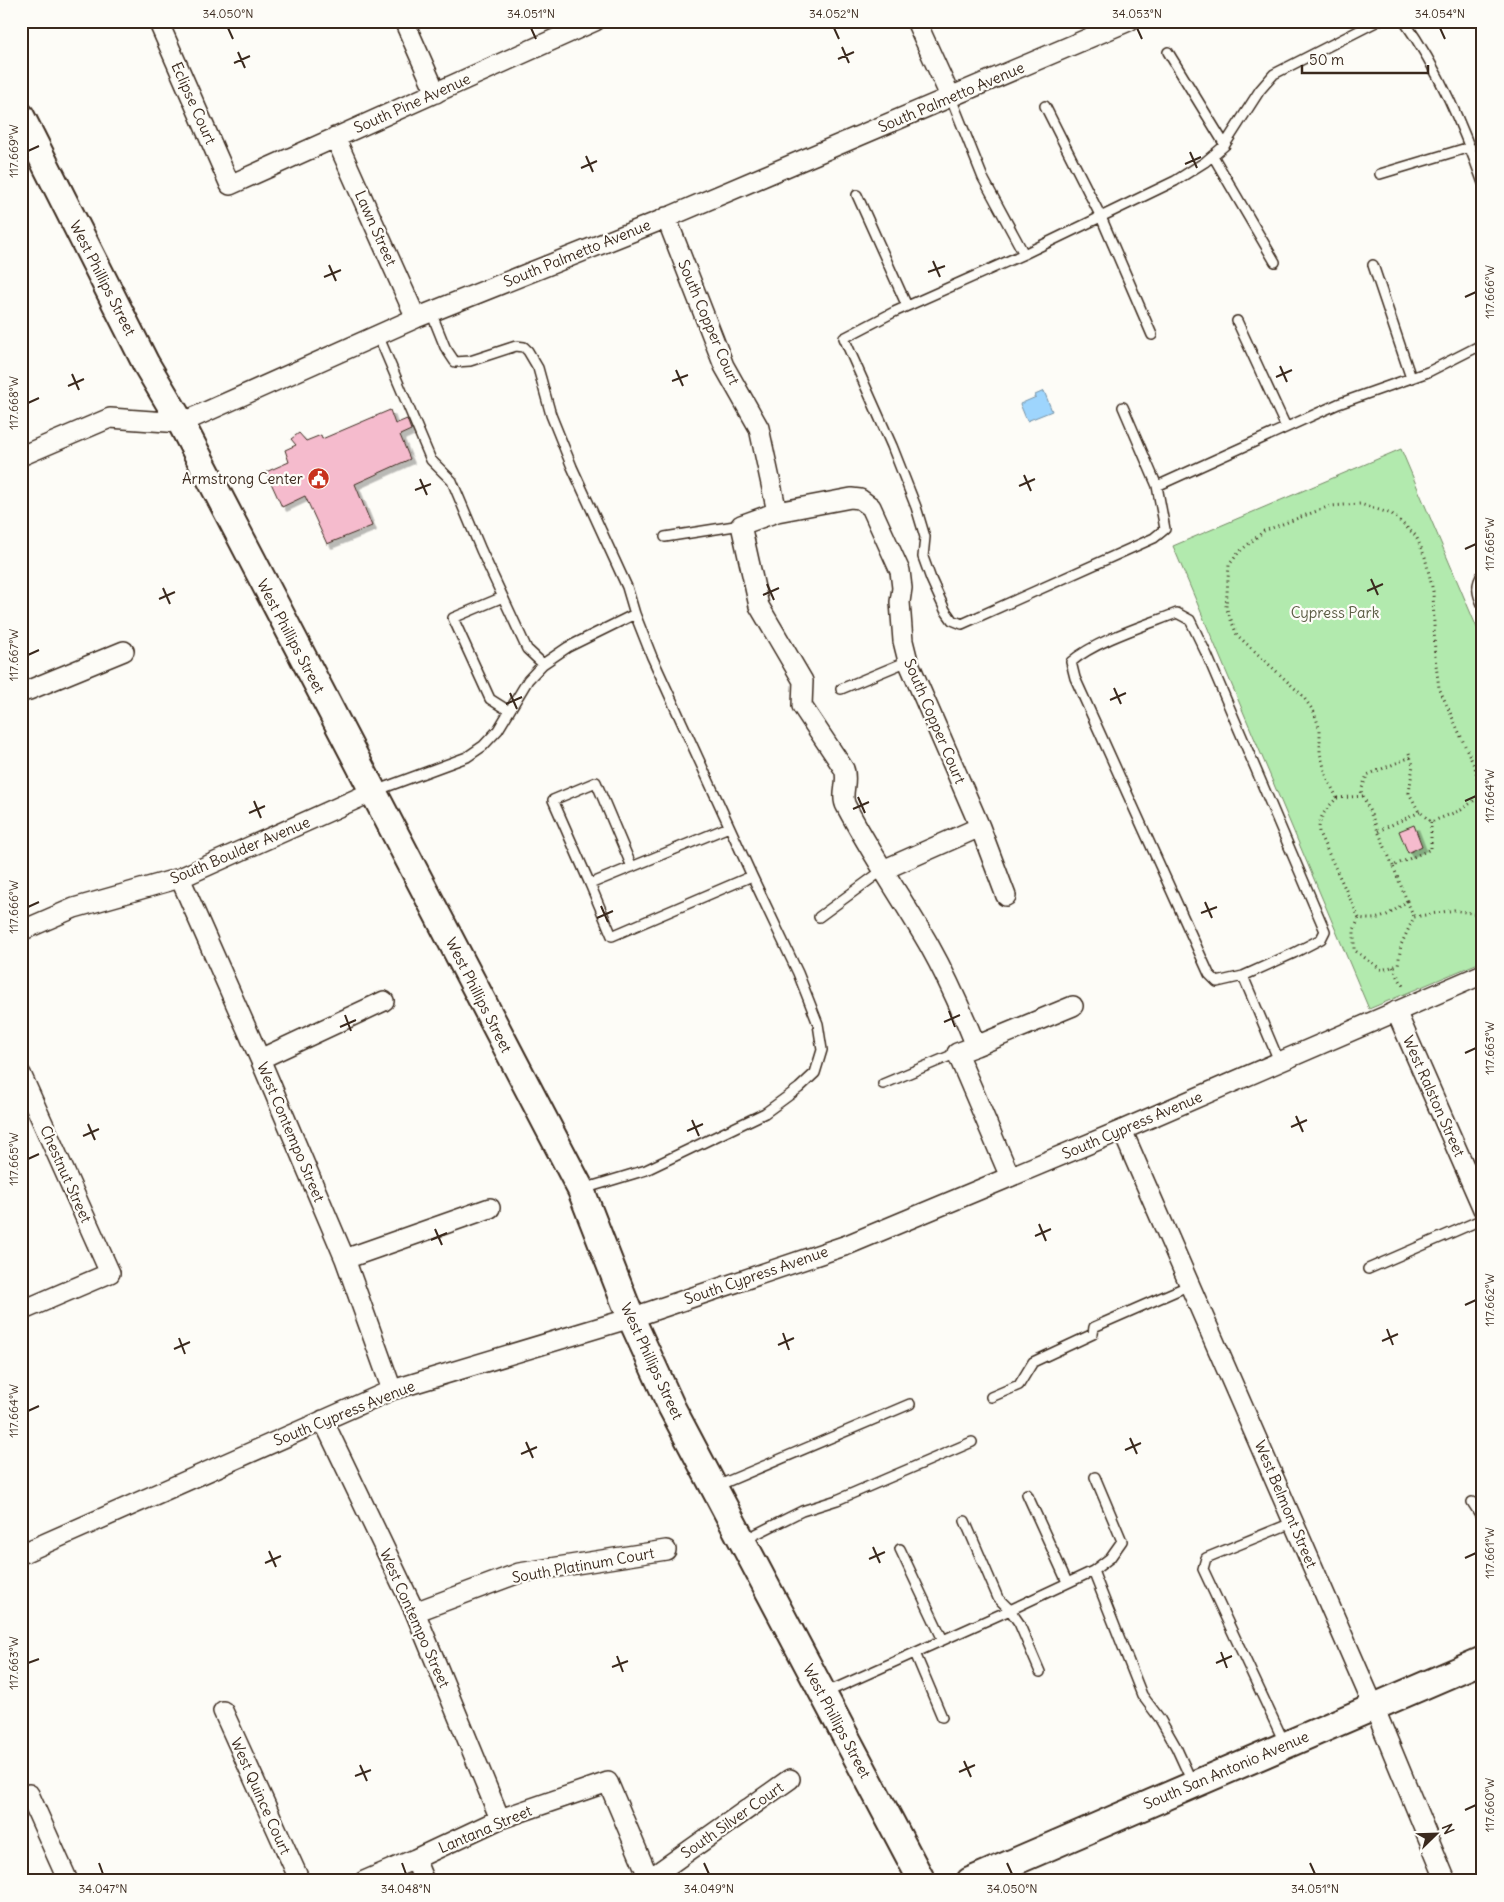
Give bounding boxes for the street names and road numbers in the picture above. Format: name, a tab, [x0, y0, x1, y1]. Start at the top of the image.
street label: South Palmetto Avenue	[875, 58, 1027, 136]
street label: Eclipse Court	[167, 59, 221, 147]
street label: South Pine Avenue	[351, 69, 473, 137]
street label: Lawn Street	[351, 187, 401, 269]
street label: South Palmetto Avenue	[501, 215, 653, 291]
street label: West Phillips Street	[66, 217, 140, 339]
street label: South Copper Court	[674, 257, 744, 387]
street label: West Phillips Street	[253, 576, 329, 696]
street label: South Copper Court	[900, 656, 970, 786]
street label: South Boulder Avenue	[167, 812, 313, 888]
street label: West Phillips Street	[442, 934, 516, 1056]
street label: West Ralston Street	[1399, 1032, 1469, 1160]
street label: West Contempo Street	[253, 1059, 329, 1205]
street label: South Cypress Avenue	[1059, 1087, 1205, 1163]
street label: Chestnut Street	[36, 1122, 96, 1226]
street label: South Cypress Avenue	[682, 1241, 830, 1309]
street label: West Phillips Street	[617, 1300, 687, 1422]
street label: South Cypress Avenue	[271, 1376, 417, 1450]
street label: West Belmont Street	[1251, 1437, 1321, 1571]
street label: South Platinum Court	[510, 1543, 656, 1587]
street label: West Contempo Street	[376, 1546, 454, 1690]
street label: West Phillips Street	[799, 1661, 875, 1781]
street label: South San Antonio Avenue	[1140, 1726, 1312, 1814]
street label: West Quince Court	[227, 1735, 295, 1857]
street label: South Silver Court	[677, 1778, 787, 1862]
street label: Lantana Street	[435, 1801, 535, 1857]

